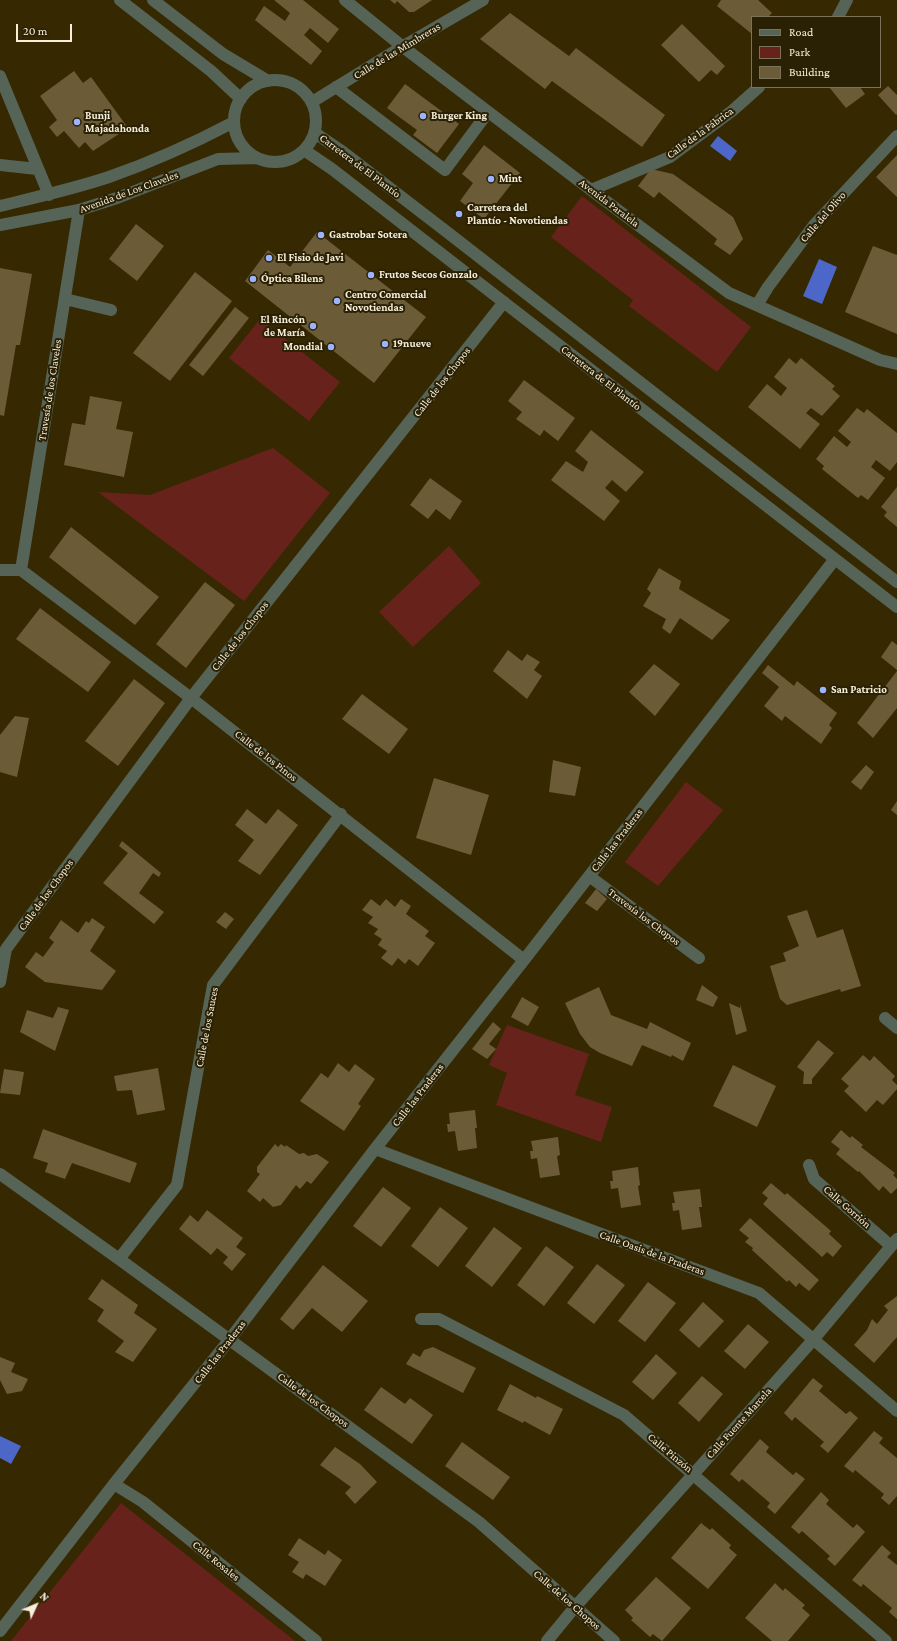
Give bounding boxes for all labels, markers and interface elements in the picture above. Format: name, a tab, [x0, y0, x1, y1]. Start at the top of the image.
scale bar	[18, 16, 74, 42]
legend	[751, 16, 881, 88]
street label: Calle de las Mimbreras	[351, 20, 443, 82]
text: 20 m	[23, 24, 47, 38]
text: Road	[789, 25, 813, 39]
text: Park	[789, 45, 810, 59]
text: Building	[789, 65, 830, 79]
street label: Calle de la Fábrica	[664, 104, 736, 162]
place label: Bunji Majadahonda	[85, 109, 149, 135]
place label: Burger King	[431, 109, 487, 123]
marker: Burger King	[418, 111, 428, 121]
marker: Bunji Majadahonda	[72, 117, 82, 127]
street label: Carretera de El Plantío	[317, 131, 403, 201]
street label: Avenida de Los Claveles	[78, 168, 180, 216]
place label: Mint	[499, 172, 522, 186]
marker: Mint	[486, 174, 496, 184]
street label: Avenida Paralela	[576, 176, 642, 230]
street label: Calle del Olivo	[797, 189, 849, 245]
place label: Carretera del Plantío - Novotiendas	[467, 201, 568, 227]
marker: Carretera del Plantío - Novotiendas	[454, 209, 464, 219]
place label: Gastrobar Sotera	[329, 228, 407, 242]
marker: Gastrobar Sotera	[316, 230, 326, 240]
place label: El Fisio de Javi	[277, 251, 344, 265]
marker: El Fisio de Javi	[264, 253, 274, 263]
place label: Frutos Secos Gonzalo	[379, 268, 478, 282]
marker: Frutos Secos Gonzalo	[366, 270, 376, 280]
place label: Óptica Bilens	[261, 272, 323, 286]
marker: Óptica Bilens	[248, 274, 258, 284]
place label: Centro Comercial Novotiendas	[345, 288, 427, 314]
marker: Centro Comercial Novotiendas	[332, 296, 342, 306]
place label: El Rincón de María	[260, 313, 305, 339]
marker: El Rincón de María	[308, 321, 318, 331]
place label: 19nueve	[393, 337, 431, 351]
street label: Travesía de los Claveles	[35, 338, 65, 442]
marker: 19nueve	[380, 339, 390, 349]
place label: Mondial	[284, 340, 323, 354]
marker: Mondial	[326, 342, 336, 352]
street label: Carretera de El Plantío	[558, 343, 644, 413]
street label: Calle de los Chopos	[411, 344, 473, 420]
street label: Calle de los Chopos	[209, 598, 271, 674]
place label: San Patricio	[831, 683, 887, 697]
marker: San Patricio	[818, 685, 828, 695]
street label: Calle de los Pinos	[232, 727, 300, 785]
street label: Calle las Praderas	[588, 806, 646, 874]
street label: Calle de los Chopos	[16, 857, 76, 933]
street label: Travesía los Chopos	[605, 886, 683, 948]
street label: Calle de los Sauces	[193, 986, 221, 1068]
street label: Calle las Praderas	[389, 1061, 447, 1129]
street label: Calle Gorrión	[821, 1183, 873, 1231]
street label: Calle Oasis de la Praderas	[598, 1228, 706, 1278]
street label: Calle las Praderas	[191, 1318, 249, 1386]
street label: Calle de los Chopos	[275, 1370, 351, 1430]
street label: Calle Fuente Marcela	[703, 1385, 775, 1461]
street label: Calle Pinzón	[645, 1430, 695, 1476]
street label: Calle Rosales	[190, 1538, 242, 1584]
street label: Calle de los Chopos	[531, 1567, 603, 1633]
north arrow	[16, 1585, 56, 1625]
text: N	[38, 1590, 52, 1604]

